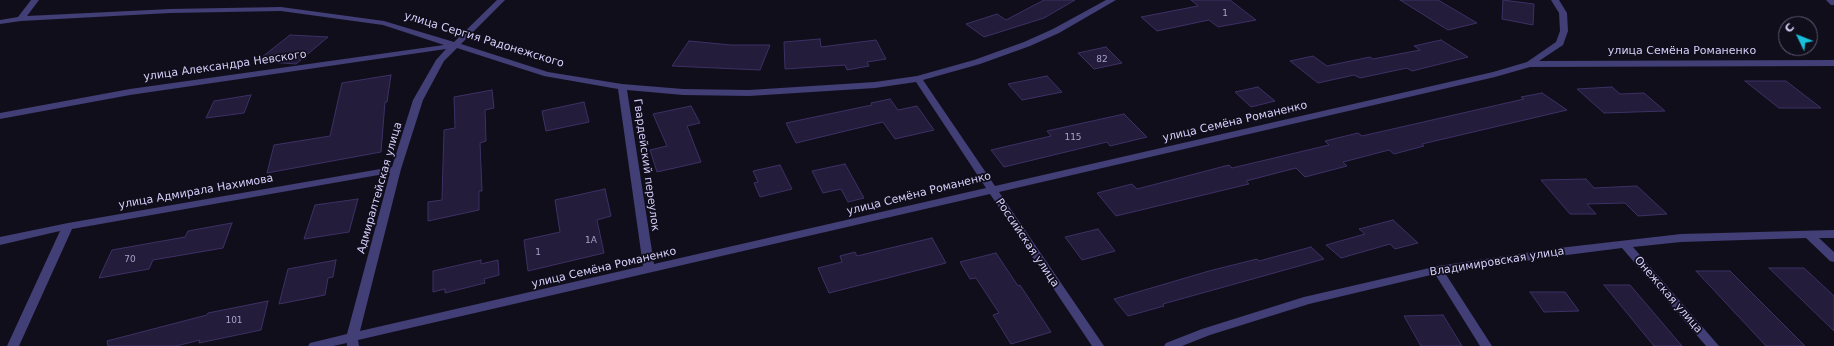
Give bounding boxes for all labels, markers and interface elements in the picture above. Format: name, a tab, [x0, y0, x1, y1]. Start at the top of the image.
street label: улица Сергия Радонежского	[403, 9, 565, 71]
house number: 1	[1222, 9, 1228, 19]
north arrow	[1778, 16, 1818, 56]
text: С	[1782, 21, 1797, 36]
street label: улица Семёна Романенко	[1608, 44, 1756, 58]
street label: улица Александра Невского	[143, 48, 307, 84]
house number: 82	[1096, 55, 1108, 65]
street label: Гвардейский переулок	[630, 98, 662, 232]
street label: улица Семёна Романенко	[1161, 99, 1309, 145]
street label: Адмиралтейская улица	[355, 121, 405, 255]
house number: 115	[1064, 133, 1082, 143]
street label: улица Семёна Романенко	[845, 170, 993, 218]
street label: улица Адмирала Нахимова	[118, 172, 274, 212]
street label: Российская улица	[992, 196, 1062, 290]
house number: 1А	[585, 236, 597, 246]
street label: улица Семёна Романенко	[530, 245, 678, 291]
street label: Владимировская улица	[1429, 245, 1565, 279]
house number: 1	[535, 248, 541, 258]
street label: Онежская улица	[1631, 254, 1705, 336]
house number: 70	[124, 255, 136, 265]
house number: 101	[225, 316, 243, 326]

